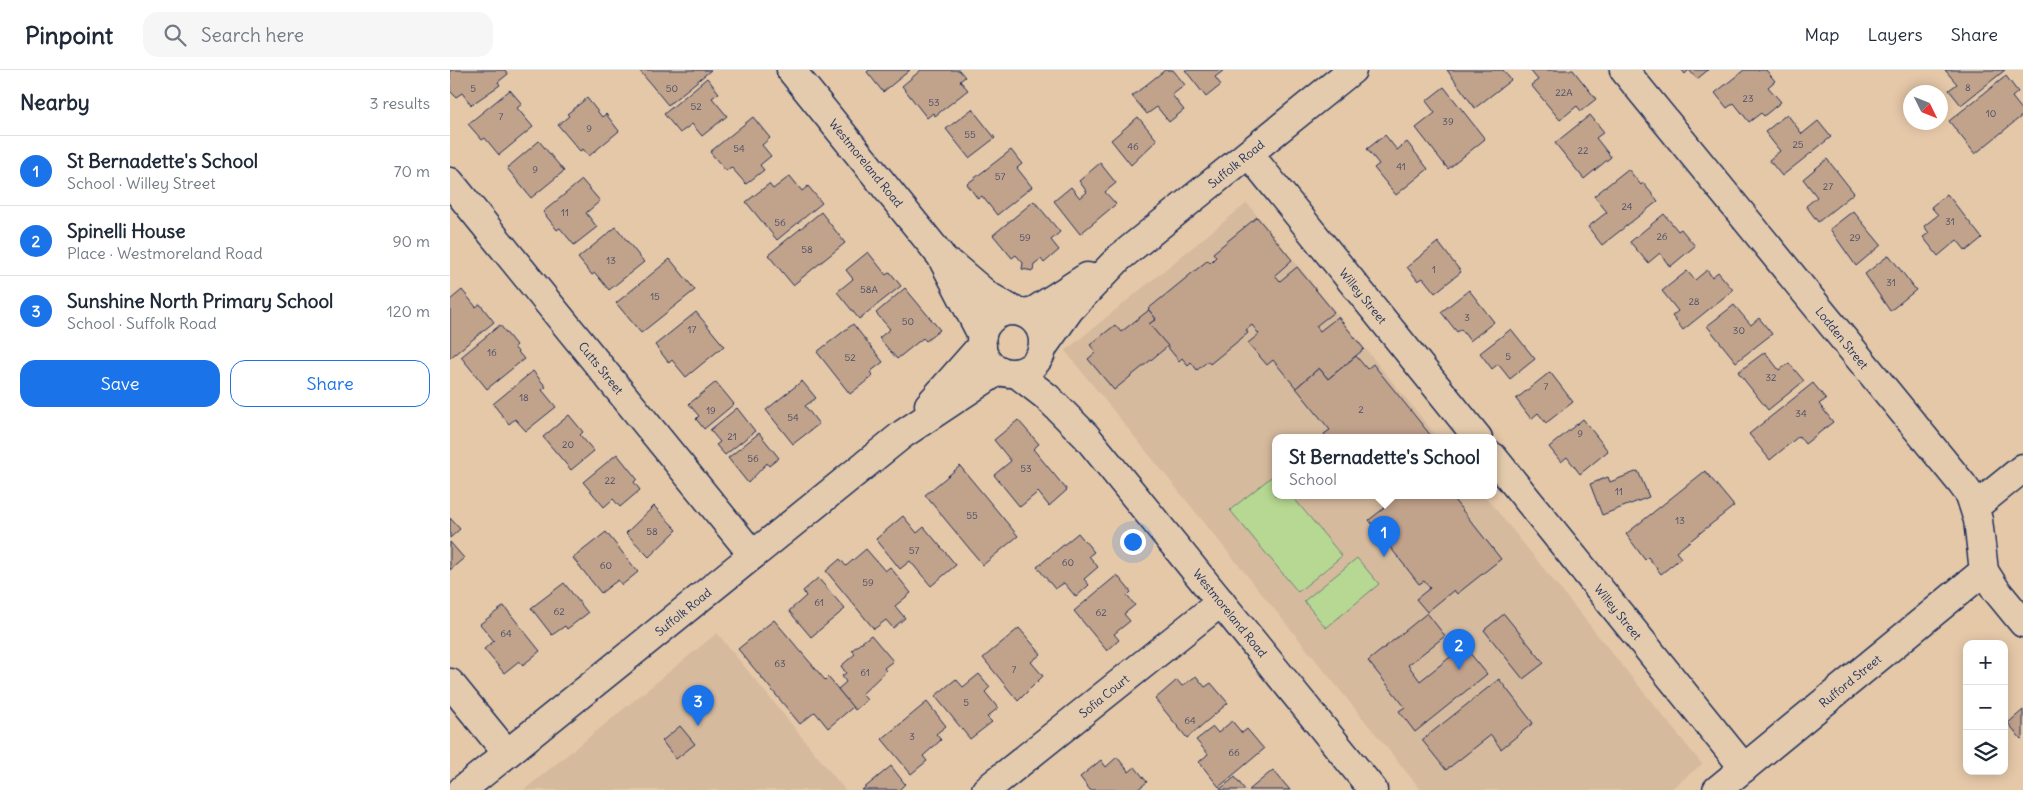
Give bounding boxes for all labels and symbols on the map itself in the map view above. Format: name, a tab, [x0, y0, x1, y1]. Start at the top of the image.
house number: 8	[1965, 81, 1971, 94]
house number: 5	[470, 82, 476, 95]
house number: 50	[666, 82, 678, 95]
north arrow	[1903, 85, 1948, 130]
house number: 22A	[1555, 86, 1573, 99]
house number: 23	[1742, 92, 1754, 105]
house number: 53	[928, 96, 940, 109]
house number: 52	[690, 100, 702, 113]
house number: 10	[1986, 107, 1996, 120]
house number: 7	[499, 110, 504, 123]
house number: 39	[1442, 115, 1454, 128]
street label: Westmoreland Road	[826, 116, 906, 210]
house number: 9	[586, 122, 592, 135]
house number: 55	[964, 128, 976, 141]
street label: Suffolk Road	[1205, 137, 1267, 191]
house number: 25	[1792, 138, 1804, 151]
house number: 46	[1127, 140, 1139, 153]
house number: 54	[733, 142, 745, 155]
house number: 22	[1578, 144, 1589, 157]
house number: 41	[1396, 160, 1406, 173]
house number: 9	[532, 163, 538, 176]
house number: 57	[995, 170, 1005, 183]
house number: 27	[1823, 180, 1833, 193]
house number: 24	[1621, 200, 1633, 213]
house number: 11	[561, 206, 569, 219]
house number: 31	[1945, 215, 1955, 228]
house number: 56	[774, 216, 786, 229]
house number: 26	[1656, 230, 1668, 243]
house number: 59	[1019, 231, 1031, 244]
house number: 29	[1849, 231, 1861, 244]
house number: 58	[801, 243, 813, 256]
house number: 13	[606, 254, 616, 267]
house number: 1	[1432, 263, 1436, 276]
street label: Willey Street	[1336, 265, 1390, 327]
house number: 31	[1886, 276, 1896, 289]
house number: 58A	[860, 283, 879, 296]
house number: 15	[650, 290, 660, 303]
house number: 28	[1688, 295, 1700, 308]
street label: Lodden Street	[1812, 304, 1872, 372]
house number: 3	[1464, 311, 1470, 324]
house number: 50	[902, 315, 914, 328]
house number: 17	[688, 323, 697, 336]
house number: 30	[1733, 324, 1745, 337]
street label: Cutts Street	[575, 339, 627, 397]
house number: 16	[487, 346, 497, 359]
house number: 5	[1505, 350, 1511, 363]
house number: 52	[844, 351, 856, 364]
house number: 32	[1765, 371, 1777, 384]
house number: 7	[1544, 380, 1549, 393]
house number: 18	[519, 391, 529, 404]
house number: 2	[1358, 403, 1364, 416]
house number: 19	[706, 404, 716, 417]
house number: 34	[1795, 407, 1807, 420]
house number: 54	[787, 411, 799, 424]
house number: 9	[1577, 427, 1583, 440]
house number: 21	[727, 430, 737, 443]
house number: 20	[562, 438, 574, 451]
house number: 56	[747, 452, 759, 465]
house number: 53	[1020, 462, 1032, 475]
house number: 22	[605, 474, 616, 487]
house number: 11	[1615, 485, 1623, 498]
house number: 55	[966, 509, 978, 522]
house number: 13	[1675, 514, 1685, 527]
pin: 1	[1368, 516, 1400, 557]
house number: 58	[646, 525, 658, 538]
your location	[1120, 529, 1146, 555]
house number: 57	[909, 544, 919, 557]
house number: 60	[1062, 556, 1074, 569]
house number: 60	[600, 559, 612, 572]
street label: Westmoreland Road	[1190, 566, 1270, 660]
house number: 59	[862, 576, 874, 589]
street label: Willey Street	[1591, 581, 1645, 643]
street label: Suffolk Road	[652, 585, 714, 639]
house number: 61	[814, 596, 824, 609]
house number: 62	[553, 605, 565, 618]
house number: 62	[1095, 606, 1107, 619]
house number: 64	[500, 627, 512, 640]
pin: 2	[1443, 629, 1475, 670]
street label: Rufford Street	[1816, 651, 1884, 711]
house number: 63	[774, 657, 786, 670]
house number: 7	[1012, 663, 1017, 676]
house number: 61	[860, 666, 870, 679]
street label: Sofia Court	[1076, 671, 1132, 721]
pin: 3	[682, 685, 714, 726]
house number: 5	[963, 696, 969, 709]
house number: 64	[1184, 714, 1196, 727]
house number: 3	[909, 730, 915, 743]
house number: 66	[1228, 746, 1240, 759]

